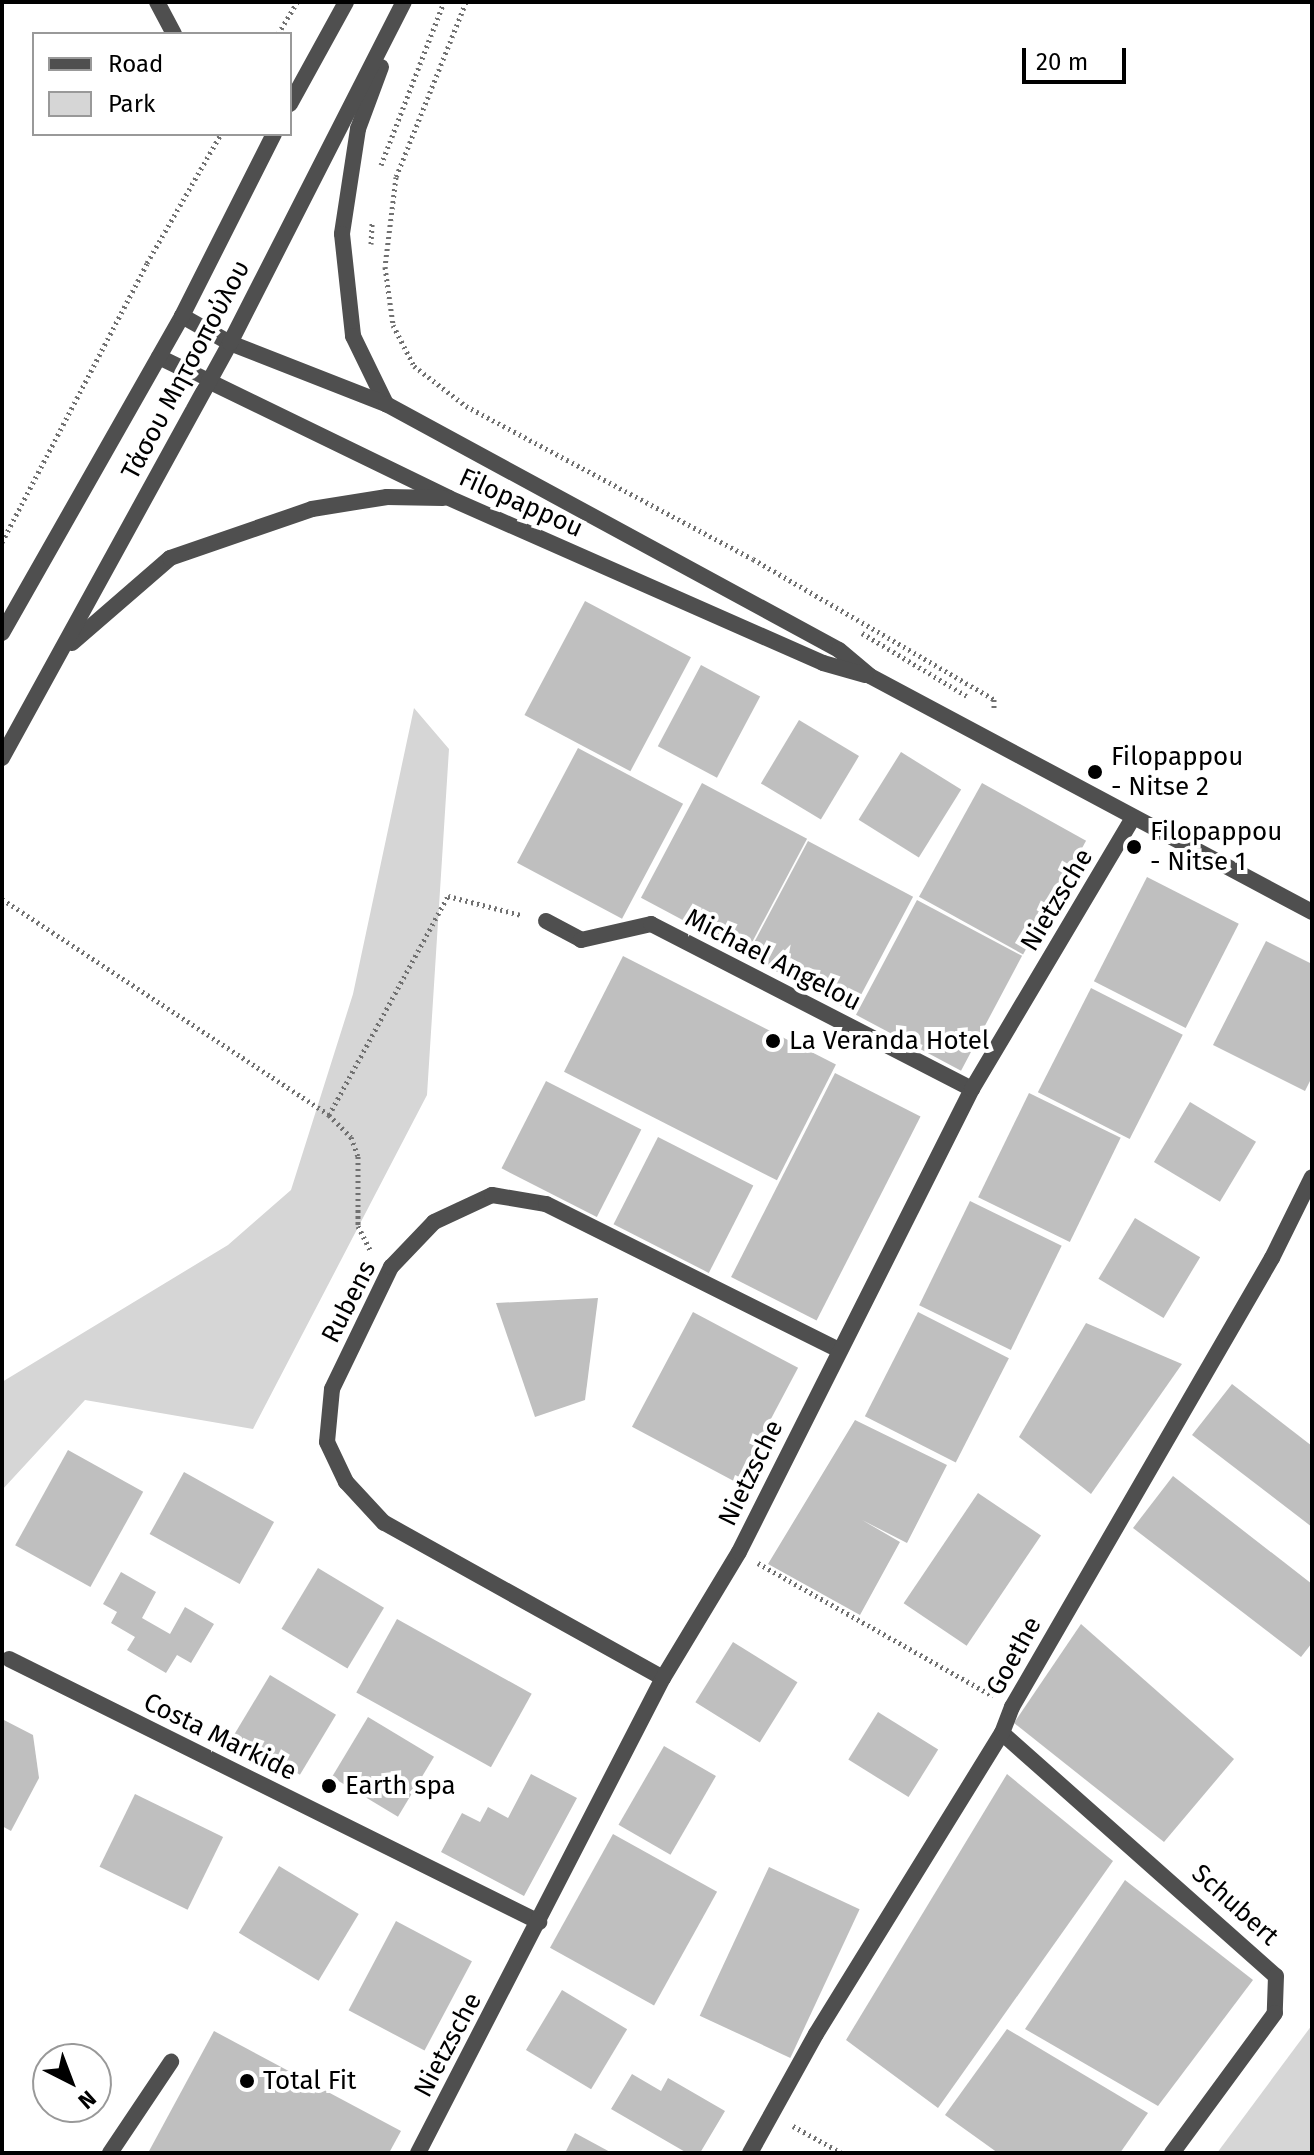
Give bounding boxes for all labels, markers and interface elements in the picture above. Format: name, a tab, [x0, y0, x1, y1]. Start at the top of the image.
legend	[32, 32, 292, 136]
scale bar	[1026, 32, 1130, 82]
text: 20 m	[1036, 48, 1088, 76]
text: Road	[108, 50, 163, 78]
text: Park	[108, 90, 155, 118]
street label: Τάσου Μητσοπούλου	[115, 255, 257, 485]
street label: Filopappou	[454, 462, 588, 544]
place label: Filopappou - Nitse 2	[1111, 741, 1243, 802]
marker: Filopappou - Nitse 2	[1086, 763, 1104, 781]
place label: Filopappou - Nitse 1	[1150, 816, 1282, 878]
marker: Filopappou - Nitse 1	[1125, 838, 1143, 856]
street label: Nietzsche	[1014, 843, 1100, 957]
street label: Michael Angelou	[680, 902, 866, 1018]
place label: La Veranda Hotel	[789, 1025, 989, 1057]
marker: La Veranda Hotel	[764, 1032, 782, 1050]
street label: Rubens	[315, 1256, 383, 1348]
street label: Nietzsche	[712, 1415, 790, 1531]
street label: Goethe	[980, 1611, 1048, 1701]
street label: Costa Markide	[138, 1687, 302, 1787]
place label: Earth spa	[345, 1770, 456, 1802]
marker: Earth spa	[320, 1777, 338, 1795]
street label: Schubert	[1185, 1858, 1285, 1952]
street label: Nietzsche	[408, 1987, 488, 2103]
north arrow	[32, 2043, 112, 2123]
place label: Total Fit	[263, 2065, 356, 2097]
marker: Total Fit	[238, 2072, 256, 2090]
text: N	[73, 2085, 102, 2115]

